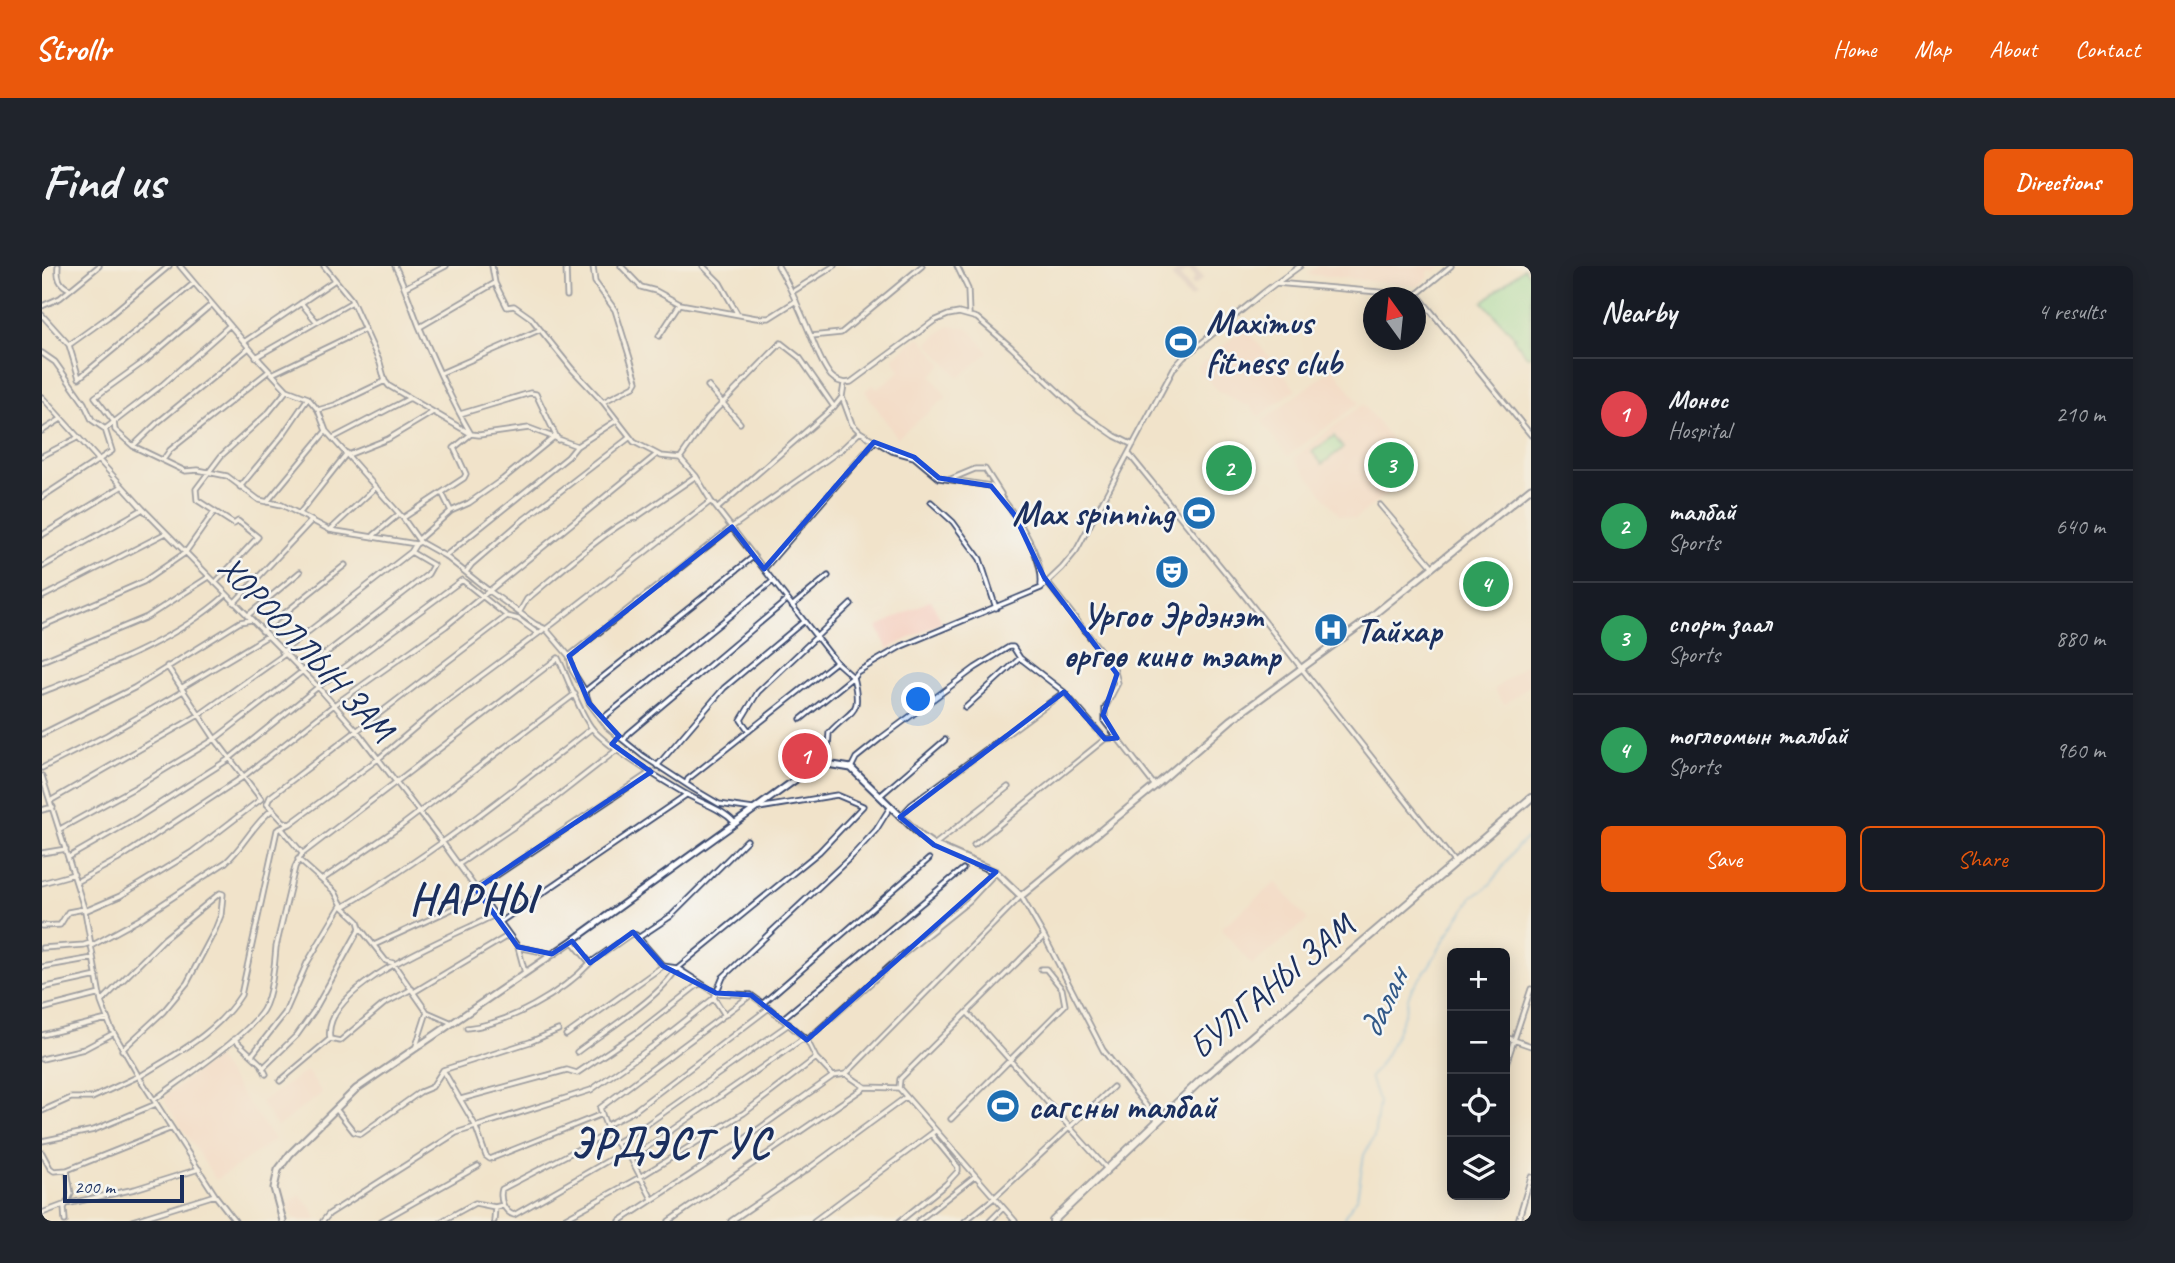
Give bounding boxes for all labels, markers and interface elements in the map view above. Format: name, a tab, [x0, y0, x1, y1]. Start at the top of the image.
text: Strollr	[35, 28, 110, 70]
text: Home	[1833, 34, 1876, 64]
text: Map	[1914, 34, 1951, 64]
text: About	[1989, 34, 2037, 64]
text: Contact	[2075, 34, 2140, 64]
button: Directions	[1984, 149, 2133, 215]
text: Find us	[42, 151, 164, 213]
north arrow	[1363, 287, 1426, 350]
text: Nearby	[1601, 293, 1677, 331]
text: 4 results	[2038, 297, 2105, 326]
place label: Maximus fitness club	[1206, 300, 1344, 385]
sports icon: Maximus fitness club	[1162, 323, 1200, 361]
text: Монос	[1668, 383, 1728, 416]
text: 1	[1619, 400, 1629, 429]
text: 210 m	[2056, 400, 2105, 429]
text: Hospital	[1668, 416, 1731, 445]
pin: 3	[1368, 439, 1414, 491]
pin: 2	[1206, 442, 1252, 494]
place label: Max spinning	[1012, 491, 1176, 536]
sports icon: Max spinning	[1180, 494, 1218, 532]
text: талбай	[1668, 495, 1736, 528]
text: 2	[1619, 512, 1629, 541]
text: 640 m	[2056, 512, 2105, 541]
text: Sports	[1668, 528, 1720, 557]
street label: ХОРООЛЛЫН ЗАМ	[209, 545, 406, 753]
theatre icon: Ургоо Эрдэнэт өргөө кино тэатр	[1153, 553, 1191, 591]
pin: 4	[1463, 558, 1509, 610]
place label: Ургоо Эрдэнэт өргөө кино тэатр	[1063, 593, 1283, 678]
text: спорт заал	[1668, 607, 1772, 640]
place label: Тайхар	[1356, 608, 1444, 653]
hospital icon: Тайхар	[1312, 611, 1350, 649]
text: 3	[1619, 624, 1629, 653]
text: 880 m	[2056, 624, 2105, 653]
text: Sports	[1668, 640, 1720, 669]
your location	[901, 682, 935, 716]
text: тоглоомын талбай	[1668, 719, 1847, 752]
pin: 1	[782, 730, 828, 782]
text: 4	[1619, 736, 1629, 765]
text: 960 m	[2056, 736, 2105, 765]
text: Sports	[1668, 752, 1720, 781]
button: Save	[1601, 826, 1846, 892]
button: Share	[1860, 826, 2105, 892]
district label: НАРНЫ	[409, 873, 543, 926]
street label: БУЛГАНЫ ЗАМ	[1179, 902, 1366, 1069]
map controls	[1447, 948, 1510, 1200]
button: +	[1447, 948, 1510, 1011]
water label: далан	[1346, 956, 1421, 1046]
button: −	[1447, 1011, 1510, 1074]
button: locate	[1447, 1074, 1510, 1137]
place label: сагсны талбай	[1028, 1084, 1218, 1129]
sports icon: сагсны талбай	[984, 1087, 1022, 1125]
district label: ЭРДЭСТ УС	[571, 1117, 775, 1170]
button: layers	[1447, 1137, 1510, 1200]
scale bar	[63, 1172, 184, 1204]
text: 200 m	[74, 1175, 115, 1199]

